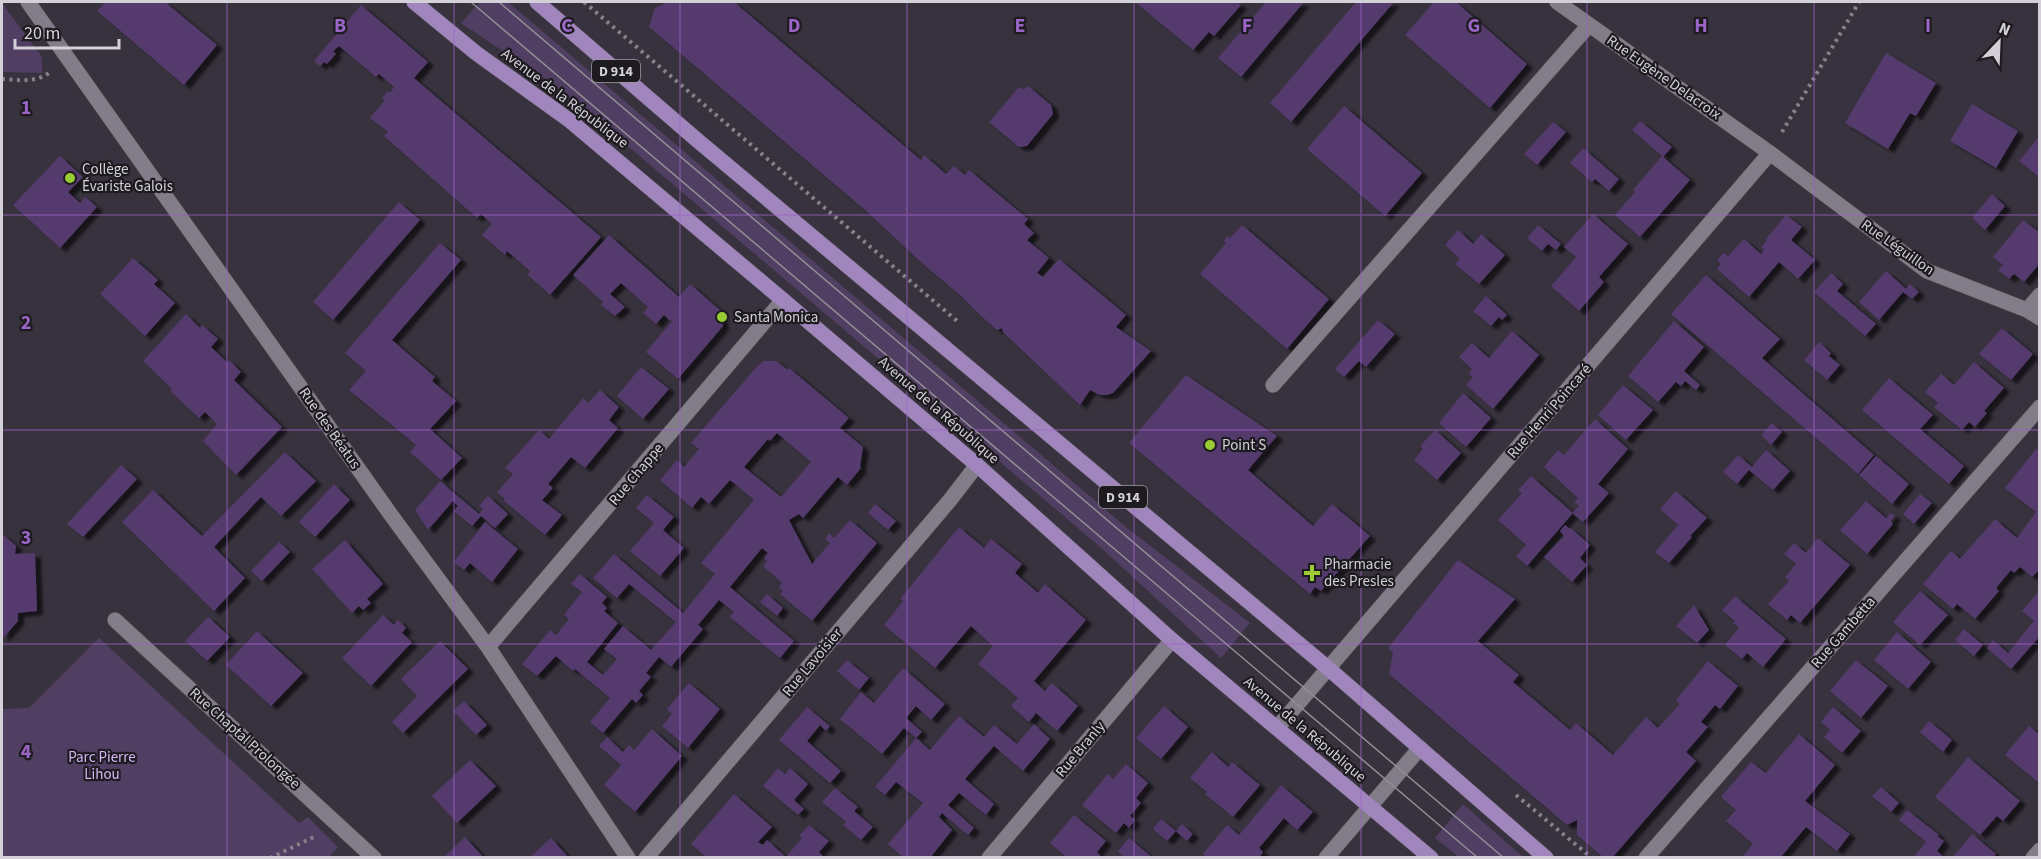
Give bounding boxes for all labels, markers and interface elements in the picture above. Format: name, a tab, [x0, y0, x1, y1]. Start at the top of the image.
scale bar	[15, 12, 118, 50]
text: B	[334, 12, 346, 40]
text: C	[561, 12, 573, 40]
text: D	[788, 12, 800, 40]
text: E	[1015, 12, 1025, 40]
text: F	[1242, 12, 1252, 40]
text: G	[1468, 12, 1480, 40]
text: H	[1694, 12, 1708, 40]
text: I	[1925, 12, 1931, 40]
north arrow	[1969, 12, 2029, 72]
text: N	[1995, 17, 2014, 41]
text: 20 m	[24, 21, 60, 46]
street label: Rue Eugène Delacroix	[1602, 30, 1725, 125]
street label: Avenue de la République	[497, 44, 633, 153]
road number: D 914	[592, 60, 640, 82]
text: 1	[21, 94, 31, 122]
place label: Collège Évariste Galois	[82, 159, 173, 197]
marker: Collège Évariste Galois	[63, 171, 77, 185]
street label: Rue Léguillon	[1857, 214, 1939, 280]
place label: Santa Monica	[734, 307, 818, 328]
text: 2	[21, 309, 31, 337]
marker: Santa Monica	[715, 310, 729, 324]
street label: Avenue de la République	[874, 352, 1004, 469]
street label: Rue Henri Poincaré	[1502, 359, 1596, 463]
street label: Rue des Béatus	[294, 383, 365, 473]
place label: Point S	[1222, 435, 1266, 456]
marker: Point S	[1203, 438, 1217, 452]
street label: Rue Chappe	[604, 439, 669, 510]
road number: D 914	[1099, 486, 1147, 508]
text: 3	[21, 524, 31, 552]
place label: Pharmacie des Presles	[1324, 554, 1394, 592]
marker: Pharmacie des Presles	[1305, 566, 1319, 580]
street label: Rue Gambetta	[1806, 592, 1881, 673]
street label: Rue Lavoisier	[778, 623, 848, 701]
street label: Avenue de la République	[1239, 672, 1371, 787]
street label: Rue Chaptal Prolongée	[185, 683, 305, 794]
street label: Rue Branly	[1051, 717, 1110, 782]
text: 4	[21, 738, 32, 766]
park label: Parc Pierre Lihou	[68, 747, 136, 785]

